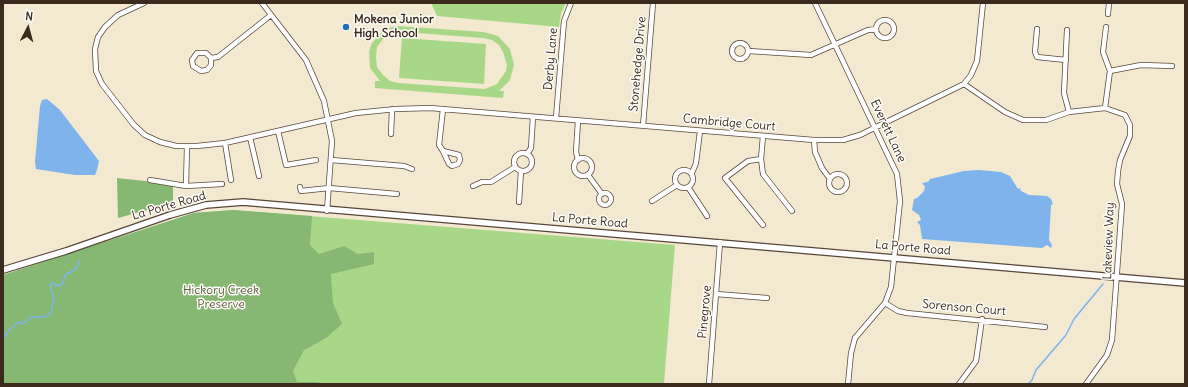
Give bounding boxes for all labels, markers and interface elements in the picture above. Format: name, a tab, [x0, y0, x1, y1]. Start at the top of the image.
north arrow	[8, 8, 48, 48]
text: N	[25, 9, 34, 23]
place label: Mokena Junior High School	[354, 13, 434, 41]
street label: Stonehedge Drive	[627, 16, 649, 112]
marker: Mokena Junior High School	[341, 22, 351, 32]
street label: Derby Lane	[541, 27, 561, 91]
street label: Everett Lane	[867, 97, 909, 165]
street label: Cambridge Court	[682, 112, 776, 134]
street label: La Porte Road	[130, 189, 208, 223]
street label: Lakeview Way	[1100, 202, 1118, 280]
street label: La Porte Road	[551, 211, 629, 231]
street label: La Porte Road	[874, 238, 952, 258]
park label: Hickory Creek Preserve	[183, 284, 259, 312]
street label: Pinegrove	[695, 285, 715, 339]
street label: Sorenson Court	[922, 297, 1006, 319]

